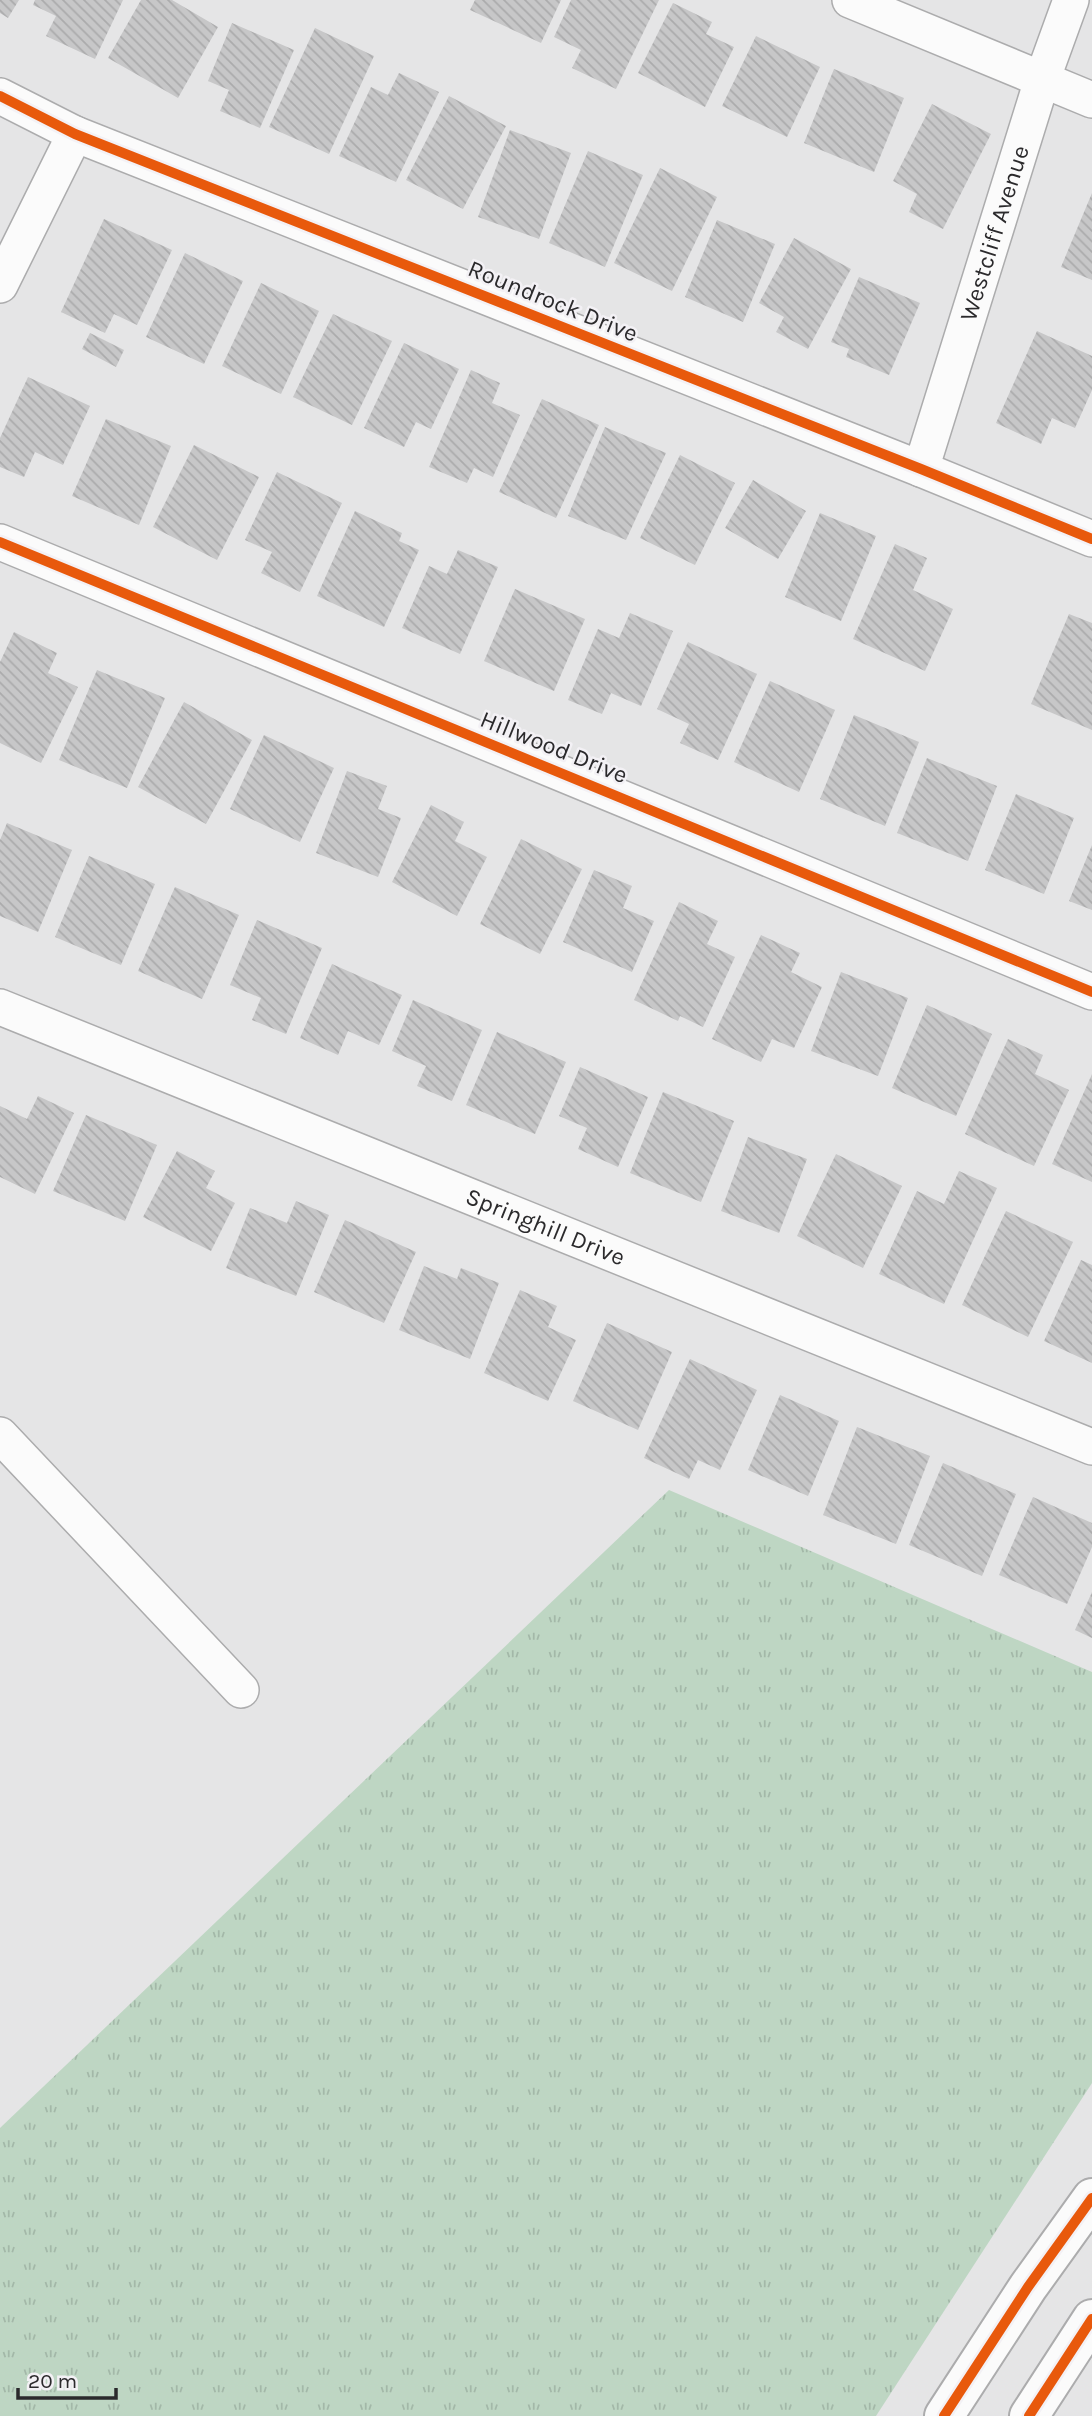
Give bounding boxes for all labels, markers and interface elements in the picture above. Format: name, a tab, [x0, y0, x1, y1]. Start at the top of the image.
street label: Westcliff Avenue	[954, 142, 1035, 324]
street label: Roundrock Drive	[464, 254, 642, 348]
street label: Hillwood Drive	[476, 705, 632, 789]
street label: Springhill Drive	[462, 1182, 629, 1271]
scale bar	[18, 2356, 116, 2400]
text: 20 m	[28, 2369, 77, 2393]

